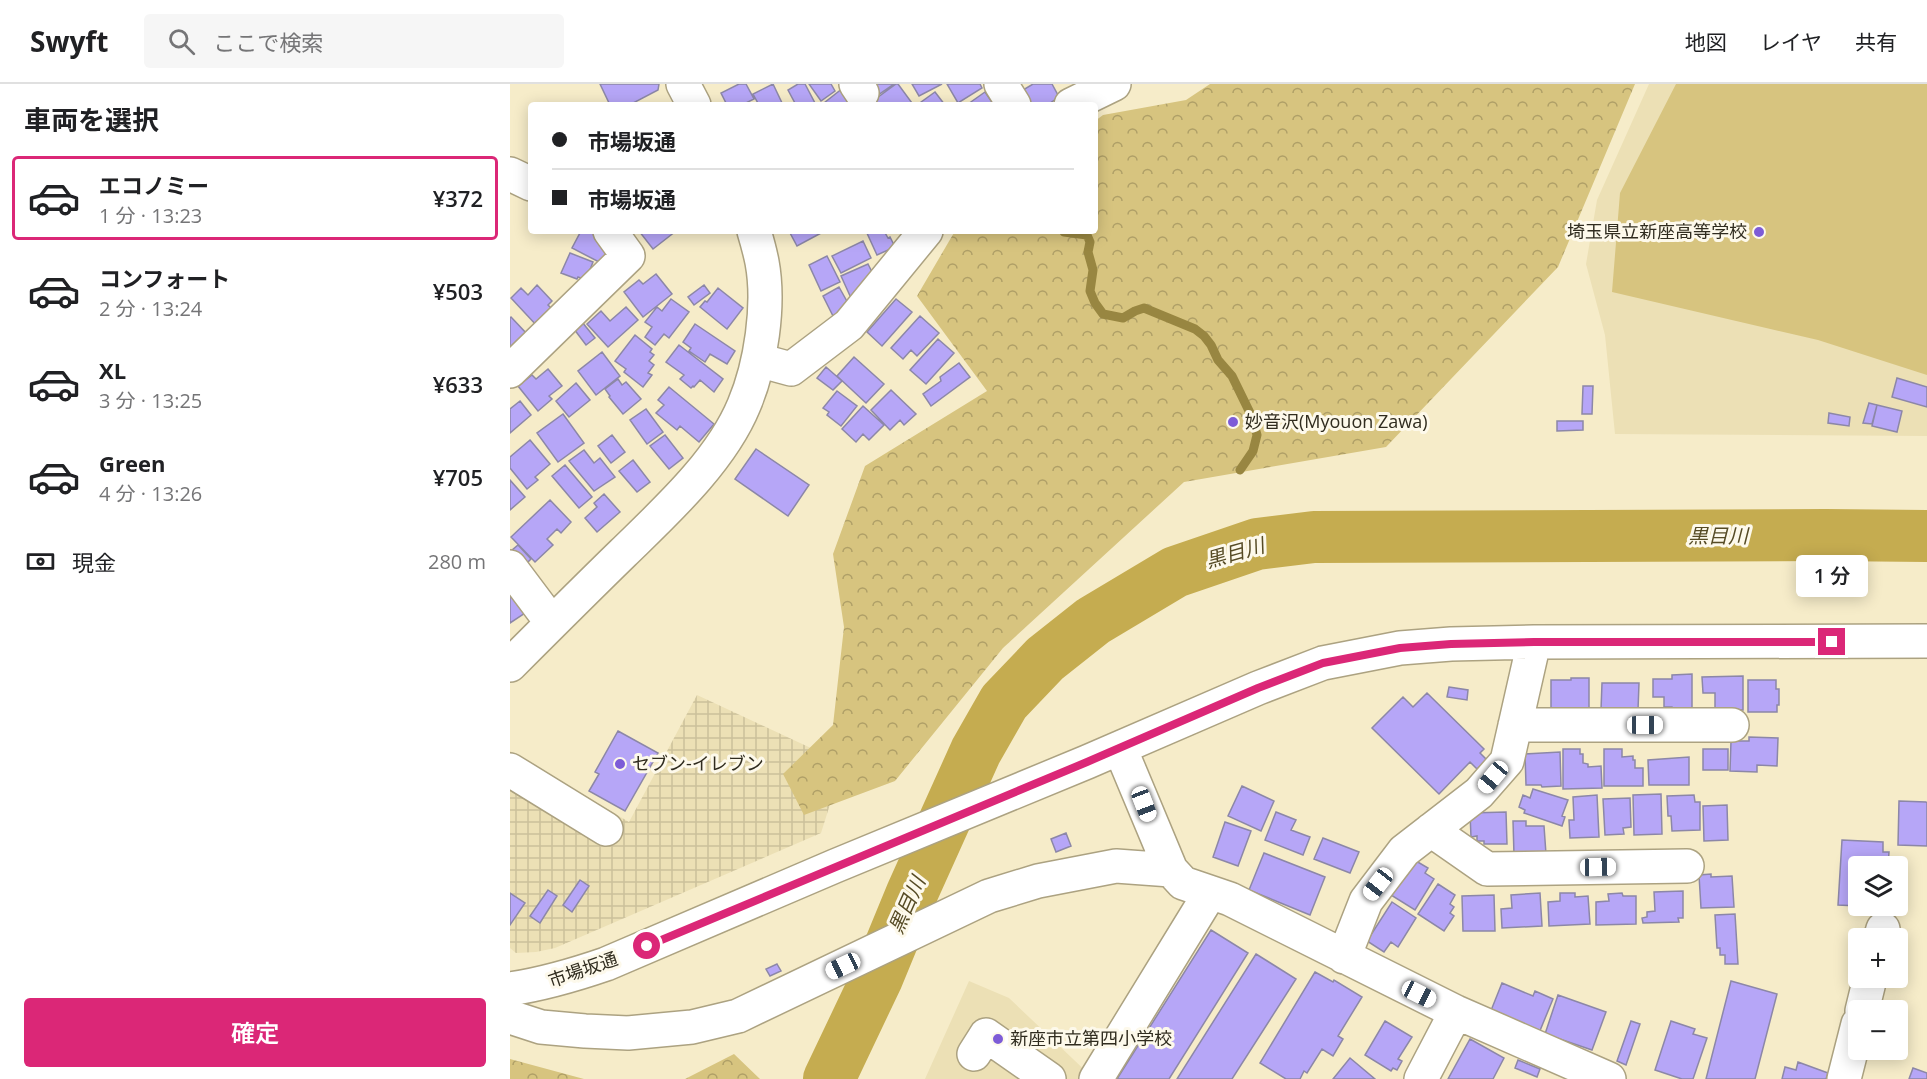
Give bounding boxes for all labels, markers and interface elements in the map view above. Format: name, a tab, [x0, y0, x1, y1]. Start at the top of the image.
search box	[144, 14, 564, 68]
text: Swyft	[30, 22, 108, 60]
icon: search	[165, 25, 198, 58]
text: ここで検索	[213, 27, 323, 57]
text: 地図	[1685, 28, 1727, 56]
text: レイヤ	[1760, 28, 1822, 56]
text: 共有	[1855, 28, 1897, 56]
text: 車両を選択	[24, 101, 159, 138]
text: 市場坂通	[588, 126, 676, 156]
text: エコノミー	[99, 170, 209, 200]
icon: car	[27, 171, 81, 225]
text: ¥372	[433, 183, 483, 213]
text: 市場坂通	[588, 184, 676, 214]
text: 1 分 · 13:23	[99, 202, 202, 229]
place label: 埼玉県立新座高等学校	[1567, 219, 1747, 243]
marker: 埼玉県立新座高等学校	[1752, 225, 1766, 239]
text: コンフォート	[99, 263, 230, 293]
icon: car	[27, 264, 81, 318]
text: ¥503	[433, 276, 483, 306]
text: 2 分 · 13:24	[99, 295, 202, 322]
text: XL	[99, 355, 126, 385]
icon: car	[27, 357, 81, 411]
text: ¥633	[433, 369, 483, 399]
text: 3 分 · 13:25	[99, 387, 202, 414]
place label: 妙音沢(Myouon Zawa)	[1245, 409, 1428, 433]
marker: 妙音沢(Myouon Zawa)	[1226, 415, 1240, 429]
text: Green	[99, 448, 165, 478]
icon: car	[27, 450, 81, 504]
text: ¥705	[433, 462, 483, 492]
text: 4 分 · 13:26	[99, 480, 202, 507]
water label: 黒目川	[1688, 522, 1750, 549]
water label: 黒目川	[1202, 531, 1269, 574]
icon: cash	[24, 545, 57, 578]
text: 現金	[72, 547, 116, 577]
text: 280 m	[428, 548, 486, 575]
callout: 1 分	[1796, 555, 1868, 597]
text: 1 分	[1814, 562, 1850, 589]
route end	[1818, 628, 1845, 655]
car	[1627, 716, 1663, 734]
place label: セブン-イレブン	[632, 751, 764, 775]
marker: セブン-イレブン	[613, 757, 627, 771]
car	[1475, 757, 1511, 797]
car	[1129, 784, 1159, 824]
map controls	[1848, 856, 1908, 1060]
button: layers	[1848, 856, 1908, 916]
car	[1580, 858, 1616, 876]
car	[1360, 864, 1396, 904]
water label: 黒目川	[882, 870, 932, 938]
button: +	[1848, 928, 1908, 988]
route start	[633, 932, 660, 959]
street label: 市場坂通	[545, 946, 621, 992]
car	[823, 950, 863, 982]
car	[1399, 978, 1439, 1010]
button: 確定	[24, 998, 486, 1067]
button: −	[1848, 1000, 1908, 1060]
place label: 新座市立第四小学校	[1010, 1026, 1172, 1050]
marker: 新座市立第四小学校	[991, 1032, 1005, 1046]

